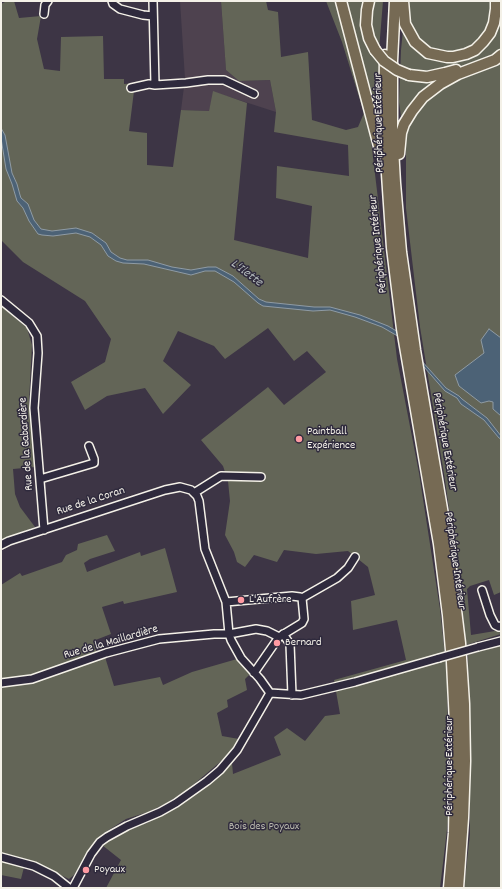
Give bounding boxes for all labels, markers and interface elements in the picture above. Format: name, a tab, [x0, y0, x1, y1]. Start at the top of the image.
street label: Périphérique Extérieur	[372, 73, 388, 173]
street label: Périphérique Intérieur	[367, 194, 391, 294]
water label: L'Ilette	[227, 257, 265, 291]
street label: Périphérique Extérieur	[428, 392, 460, 492]
street label: Rue de la Gabardière	[17, 397, 37, 491]
place label: Paintball Expérience	[307, 425, 355, 453]
marker: Paintball Expérience	[294, 434, 304, 444]
street label: Rue de la Coran	[55, 484, 127, 520]
street label: Périphérique Intérieur	[440, 511, 468, 611]
place label: L'Aufrère	[249, 593, 292, 607]
marker: L'Aufrère	[236, 595, 246, 605]
street label: Rue de la Maillardière	[62, 623, 160, 663]
place label: Bernard	[285, 636, 322, 650]
marker: Bernard	[272, 638, 282, 648]
street label: Périphérique Extérieur	[443, 716, 457, 816]
park label: Bois des Poyaux	[229, 820, 299, 834]
place label: Poyaux	[94, 863, 125, 877]
marker: Poyaux	[81, 865, 91, 875]

